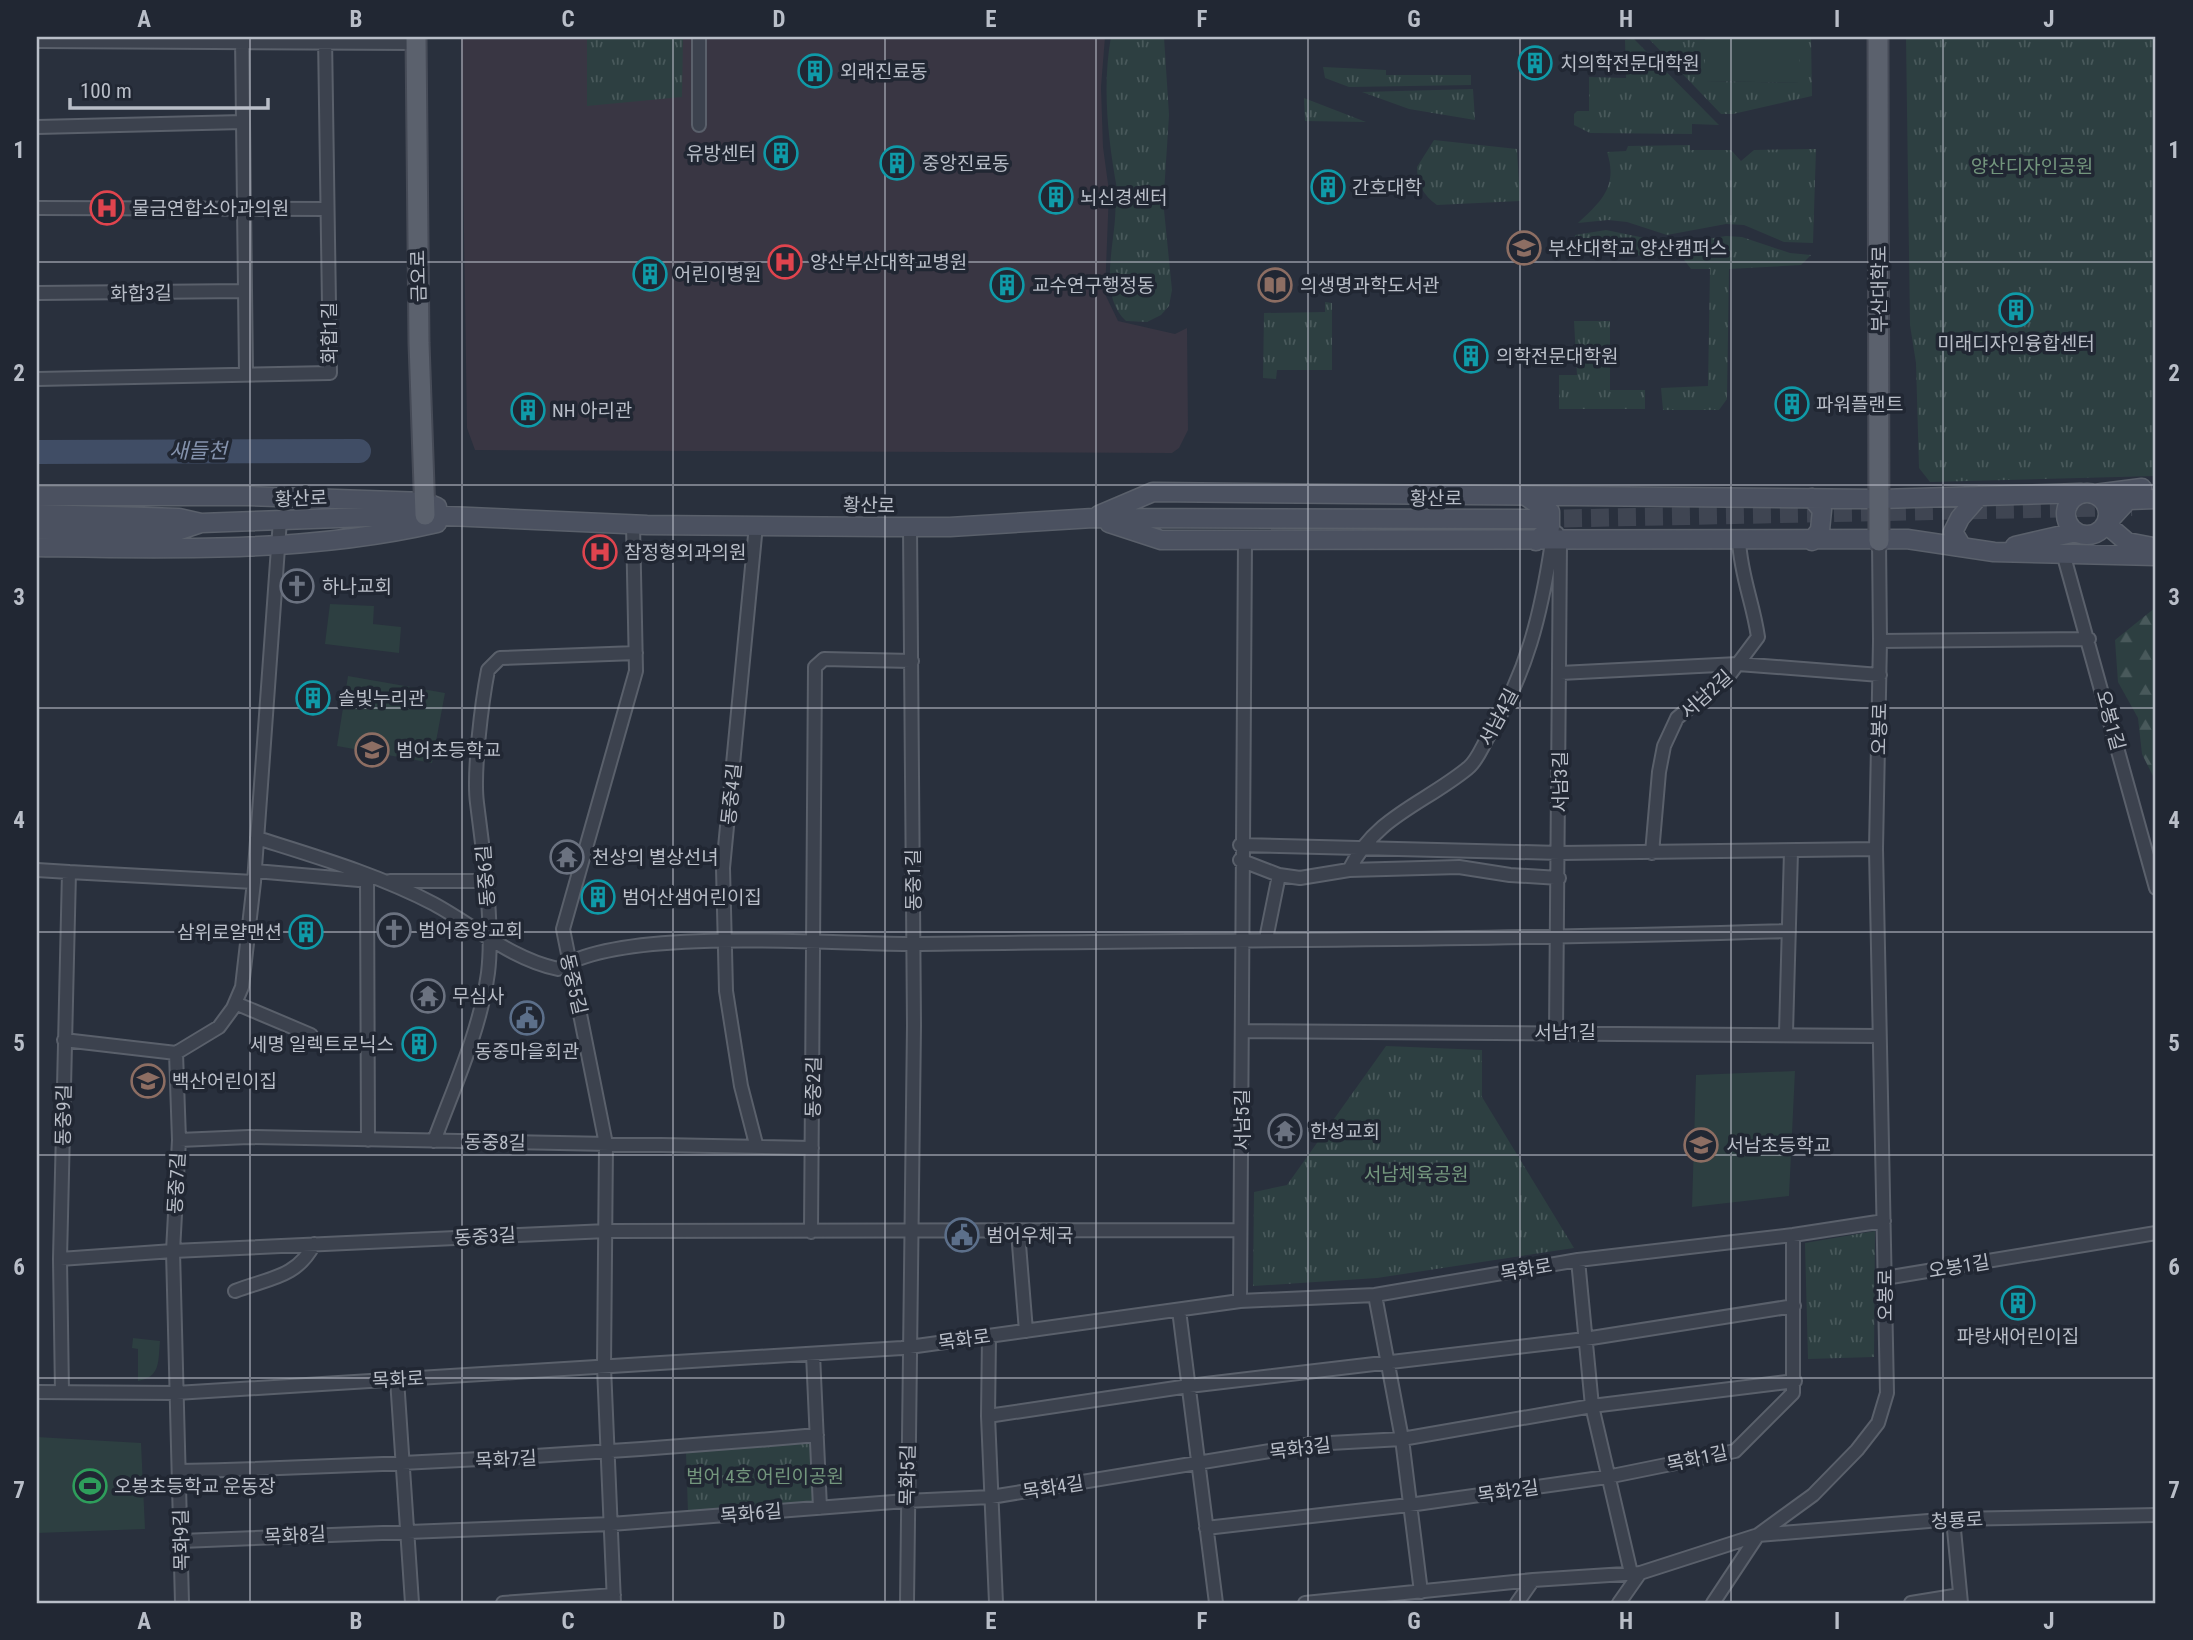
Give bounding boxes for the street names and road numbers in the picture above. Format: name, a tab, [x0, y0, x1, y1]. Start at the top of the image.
street label: 부산대학로	[1868, 245, 1891, 333]
street label: 금오로	[407, 250, 430, 302]
street label: 화합3길	[110, 281, 172, 306]
street label: 화합1길	[318, 302, 341, 364]
street label: 황산로	[274, 486, 328, 511]
street label: 황산로	[1410, 487, 1462, 510]
street label: 황산로	[843, 494, 895, 517]
street label: 서남2길	[1676, 665, 1737, 724]
street label: 서남4길	[1474, 685, 1523, 750]
street label: 오봉1길	[2091, 687, 2130, 753]
street label: 오봉로	[1868, 703, 1891, 755]
street label: 서남3길	[1549, 751, 1572, 813]
street label: 동중4길	[717, 762, 746, 826]
street label: 동중6길	[472, 844, 499, 908]
street label: 동중1길	[902, 849, 925, 911]
street label: 동중5길	[555, 951, 592, 1017]
street label: 서남1길	[1534, 1021, 1596, 1044]
street label: 동중2길	[801, 1056, 826, 1118]
street label: 동중9길	[51, 1084, 76, 1146]
street label: 서남5길	[1231, 1089, 1254, 1151]
street label: 동중8길	[464, 1130, 526, 1155]
street label: 동중7길	[163, 1152, 190, 1214]
street label: 동중3길	[454, 1223, 516, 1250]
street label: 오봉1길	[1927, 1250, 1991, 1283]
street label: 목화로	[1498, 1254, 1554, 1285]
street label: 오봉로	[1874, 1269, 1897, 1321]
street label: 목화로	[936, 1324, 992, 1355]
street label: 목화로	[371, 1367, 425, 1392]
street label: 목화3길	[1268, 1433, 1332, 1464]
street label: 목화1길	[1664, 1441, 1730, 1476]
street label: 목화5길	[895, 1444, 920, 1506]
street label: 목화7길	[475, 1446, 537, 1473]
street label: 목화4길	[1021, 1471, 1085, 1504]
street label: 목화2길	[1476, 1476, 1540, 1507]
street label: 목화6길	[719, 1499, 783, 1528]
street label: 청룡로	[1930, 1508, 1984, 1533]
street label: 목화9길	[169, 1509, 194, 1571]
street label: 목화8길	[264, 1522, 326, 1549]

